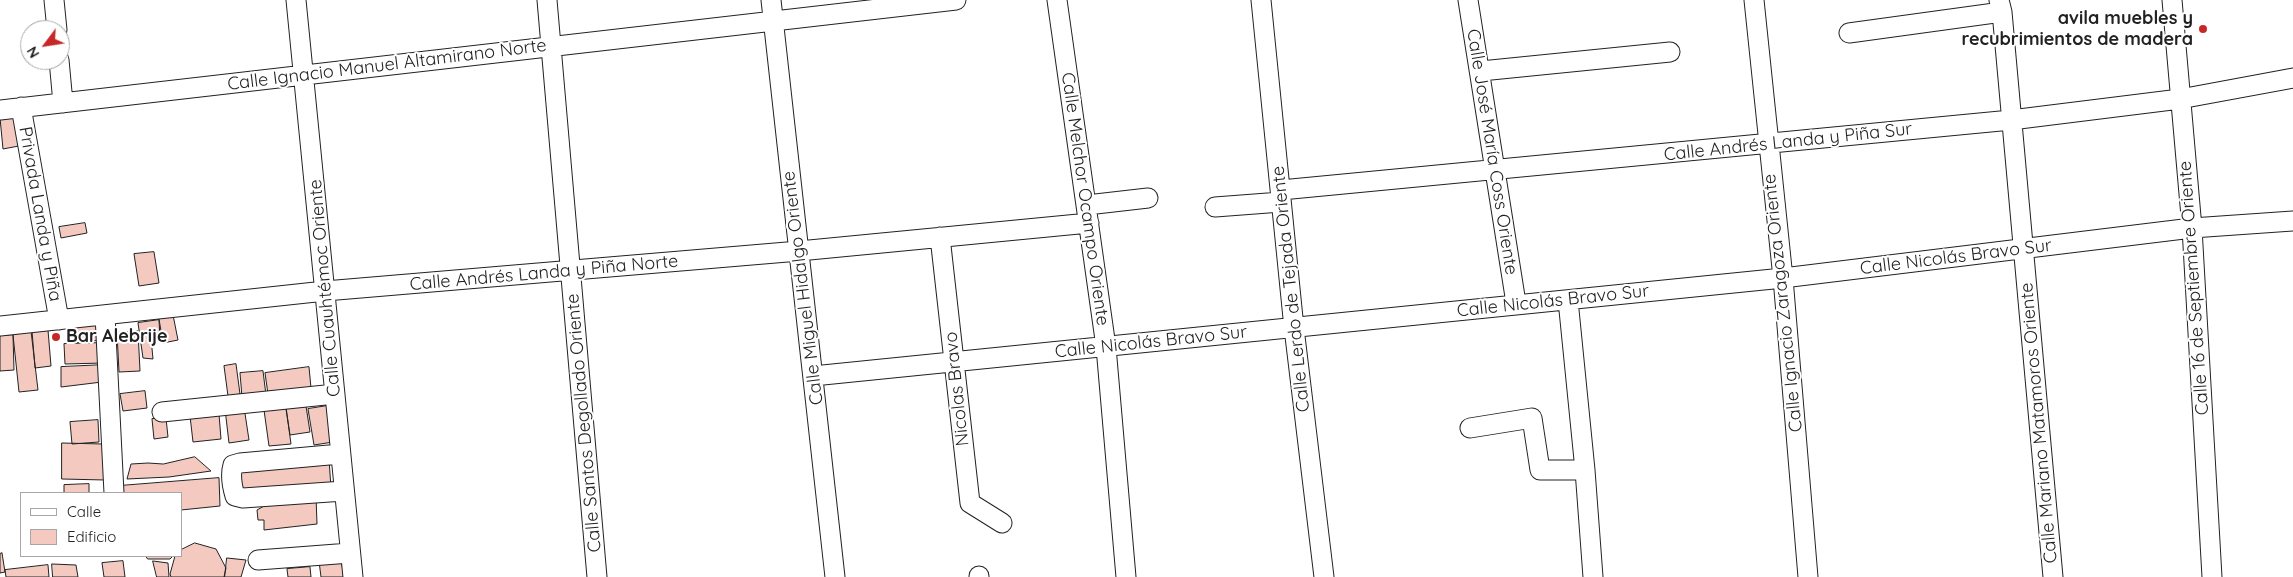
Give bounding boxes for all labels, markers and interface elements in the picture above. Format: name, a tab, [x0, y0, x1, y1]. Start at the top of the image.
place label: avila muebles y recubrimientos de madera	[1962, 8, 2193, 50]
north arrow	[20, 20, 70, 70]
marker: avila muebles y recubrimientos de madera	[2197, 23, 2209, 35]
street label: Calle José María Coss Oriente	[1462, 27, 1522, 277]
street label: Calle Ignacio Manuel Altamirano Norte	[226, 35, 548, 95]
text: N	[23, 43, 43, 61]
street label: Calle Melchor Ocampo Oriente	[1057, 71, 1113, 327]
street label: Calle Andrés Landa y Piña Sur	[1663, 118, 1913, 166]
street label: Privada Landa y Piña	[14, 125, 66, 303]
street label: Calle 16 de Septiembre Oriente	[2174, 160, 2214, 416]
street label: Calle Lerdo de Tejada Oriente	[1267, 165, 1315, 413]
street label: Calle Miguel Hidalgo Oriente	[778, 170, 828, 406]
street label: Calle Ignacio Zaragoza Oriente	[1759, 173, 1807, 433]
street label: Calle Cuauhtémoc Oriente	[305, 178, 345, 398]
street label: Calle Nicolás Bravo Sur	[1859, 235, 2053, 279]
street label: Calle Andrés Landa y Piña Norte	[409, 250, 679, 296]
street label: Calle Nicolás Bravo Sur	[1456, 280, 1650, 322]
street label: Calle Mariano Matamoros Oriente	[2016, 282, 2062, 564]
street label: Calle Santos Degollado Oriente	[562, 293, 606, 553]
street label: Calle Nicolás Bravo Sur	[1054, 321, 1248, 363]
place label: Bar Alebrije	[66, 326, 168, 348]
marker: Bar Alebrije	[50, 331, 62, 343]
street label: Nicolas Bravo	[940, 331, 974, 447]
legend	[20, 492, 182, 557]
text: Calle	[67, 502, 101, 521]
text: Edificio	[67, 527, 116, 546]

